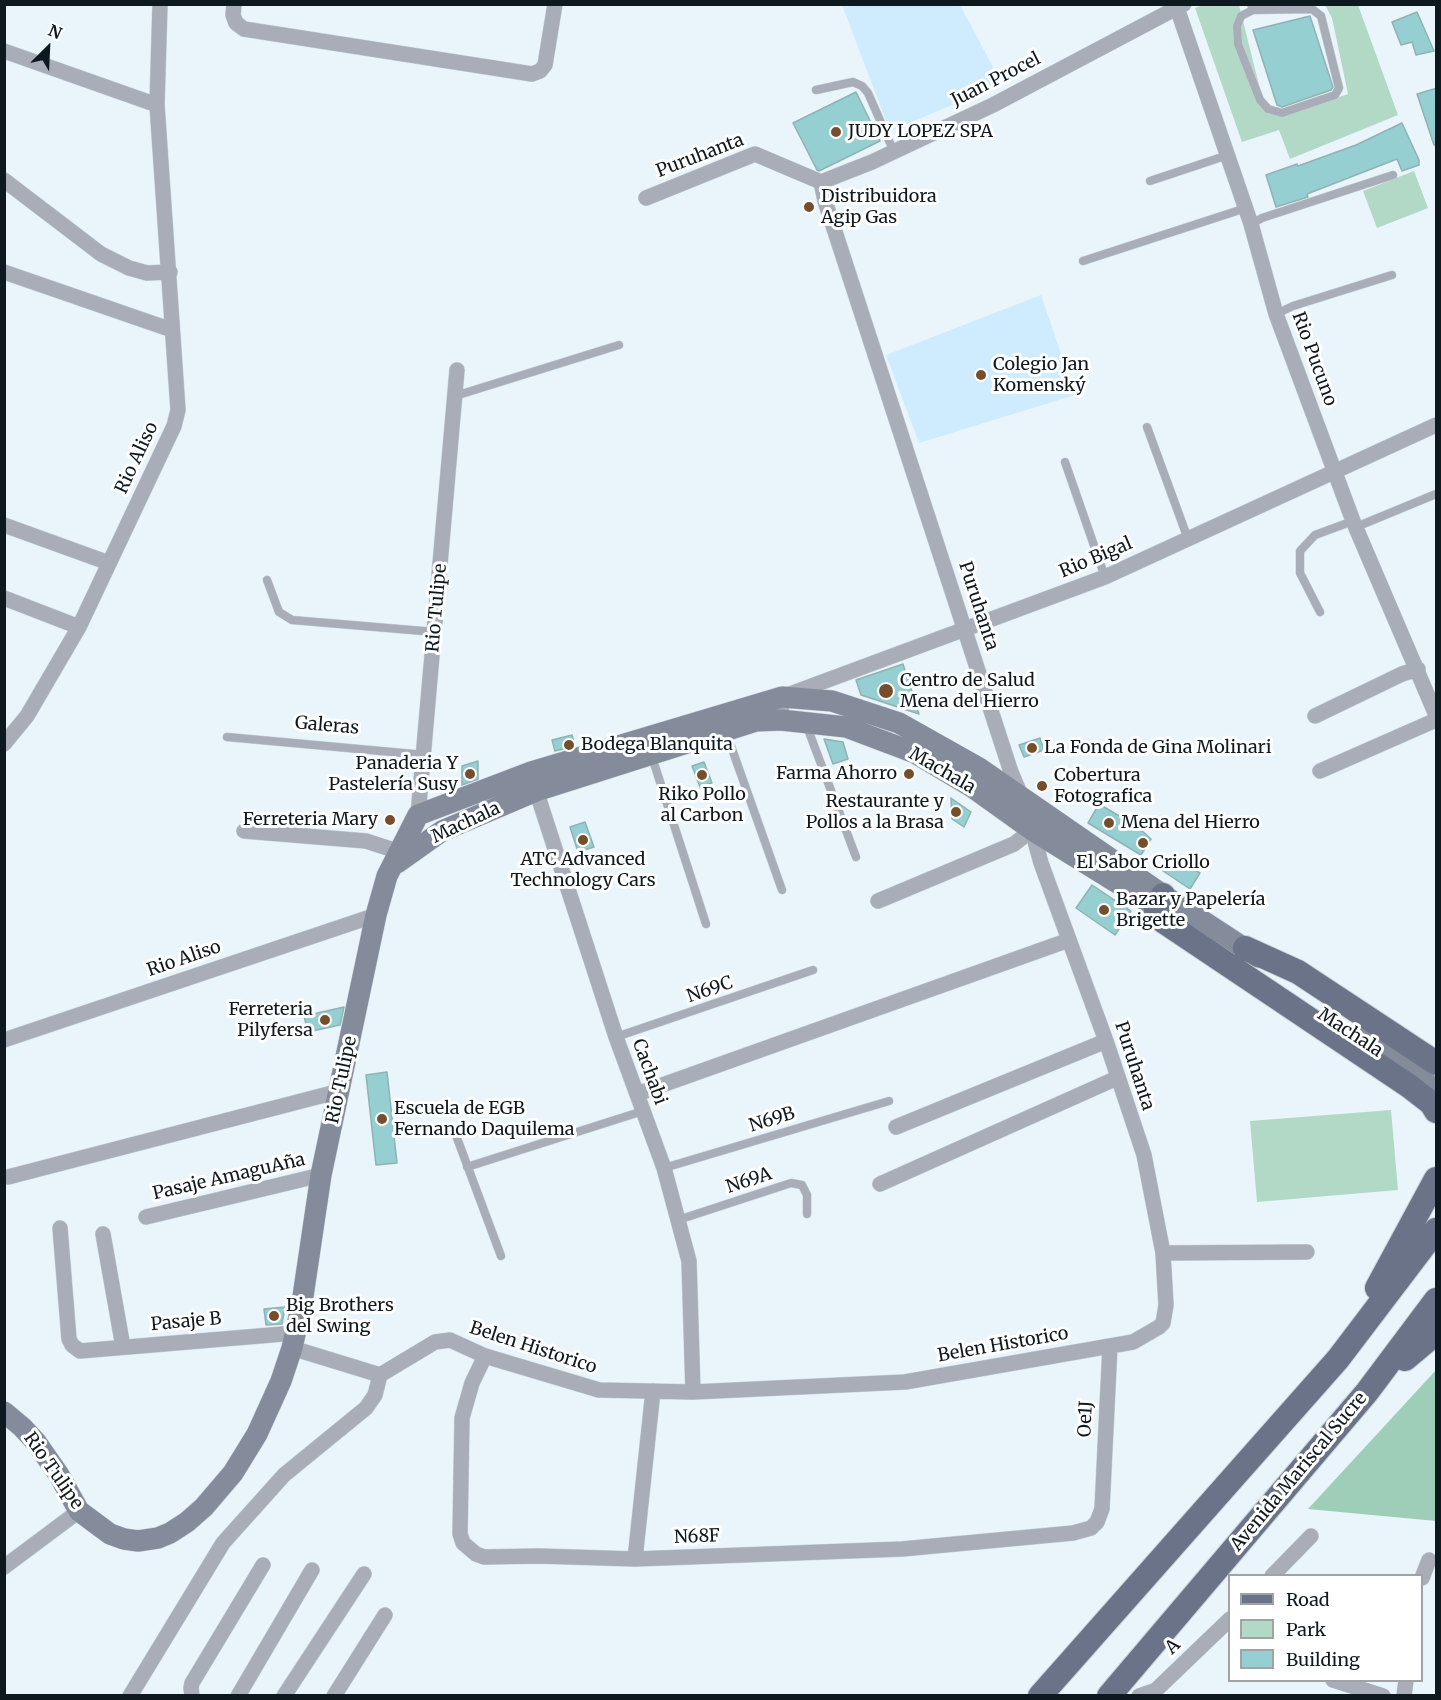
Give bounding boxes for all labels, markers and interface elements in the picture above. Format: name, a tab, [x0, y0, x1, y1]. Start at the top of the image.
north arrow	[18, 18, 78, 78]
text: N	[45, 20, 65, 43]
street label: Juan Procel	[948, 48, 1044, 112]
place label: JUDY LOPEZ SPA	[848, 121, 993, 143]
marker: JUDY LOPEZ SPA	[829, 125, 843, 139]
street label: Puruhanta	[653, 129, 747, 183]
place label: Distribuidora Agip Gas	[821, 186, 937, 228]
marker: Distribuidora Agip Gas	[802, 200, 816, 214]
street label: Rio Pucuno	[1287, 309, 1341, 409]
place label: Colegio Jan Komenský	[993, 354, 1089, 397]
marker: Colegio Jan Komenský	[974, 368, 988, 382]
street label: Rio Aliso	[111, 419, 163, 497]
street label: Rio Bigal	[1056, 533, 1136, 583]
street label: Puruhanta	[954, 559, 1002, 653]
street label: Rio Tulipe	[422, 563, 452, 653]
place label: Centro de Salud Mena del Hierro	[900, 670, 1039, 712]
marker: Centro de Salud Mena del Hierro	[877, 682, 895, 700]
street label: Galeras	[294, 712, 360, 740]
place label: Bodega Blanquita	[581, 734, 733, 756]
place label: La Fonda de Gina Molinari	[1044, 737, 1272, 759]
marker: Bodega Blanquita	[562, 738, 576, 752]
marker: La Fonda de Gina Molinari	[1025, 741, 1039, 755]
street label: Machala	[905, 743, 979, 799]
place label: Panaderia Y Pastelería Susy	[328, 753, 458, 795]
place label: Farma Ahorro	[776, 763, 897, 785]
place label: Cobertura Fotografica	[1054, 765, 1152, 808]
marker: Panaderia Y Pastelería Susy	[463, 767, 477, 781]
marker: Farma Ahorro	[902, 767, 916, 781]
marker: Riko Pollo al Carbon	[695, 768, 709, 782]
marker: Cobertura Fotografica	[1035, 779, 1049, 793]
place label: Riko Pollo al Carbon	[658, 784, 746, 826]
place label: Restaurante y Pollos a la Brasa	[806, 791, 944, 834]
street label: Machala	[428, 798, 504, 848]
marker: Restaurante y Pollos a la Brasa	[949, 805, 963, 819]
place label: Ferreteria Mary	[243, 809, 378, 831]
place label: Mena del Hierro	[1121, 812, 1260, 834]
marker: Ferreteria Mary	[383, 813, 397, 827]
marker: Mena del Hierro	[1102, 816, 1116, 830]
marker: ATC Advanced Technology Cars	[576, 833, 590, 847]
marker: El Sabor Criollo	[1136, 836, 1150, 850]
place label: ATC Advanced Technology Cars	[510, 849, 656, 892]
place label: El Sabor Criollo	[1076, 852, 1210, 874]
place label: Bazar y Papelería Brigette	[1116, 889, 1265, 932]
marker: Bazar y Papelería Brigette	[1097, 903, 1111, 917]
street label: Rio Aliso	[144, 936, 224, 982]
street label: N69C	[684, 972, 736, 1008]
place label: Ferreteria Pilyfersa	[228, 999, 313, 1042]
street label: Machala	[1313, 1004, 1387, 1062]
marker: Ferreteria Pilyfersa	[318, 1013, 332, 1027]
street label: Puruhanta	[1110, 1019, 1158, 1113]
street label: Rio Tulipe	[322, 1034, 362, 1126]
street label: Cachabi	[627, 1036, 671, 1108]
place label: Escuela de EGB Fernando Daquilema	[394, 1098, 574, 1140]
street label: N69B	[747, 1103, 797, 1137]
marker: Escuela de EGB Fernando Daquilema	[375, 1112, 389, 1126]
street label: Pasaje AmaguAña	[151, 1149, 307, 1205]
street label: N69A	[723, 1164, 775, 1198]
place label: Big Brothers del Swing	[286, 1295, 394, 1338]
street label: Pasaje B	[150, 1308, 222, 1336]
marker: Big Brothers del Swing	[267, 1309, 281, 1323]
street label: Belen Historico	[467, 1317, 599, 1379]
street label: Belen Historico	[936, 1323, 1070, 1367]
street label: Avenida Mariscal Sucre	[1226, 1388, 1372, 1556]
street label: Oe1J	[1074, 1400, 1098, 1438]
street label: Rio Tulipe	[19, 1428, 87, 1514]
street label: N68F	[674, 1525, 720, 1549]
legend	[1228, 1574, 1423, 1682]
text: Road	[1286, 1588, 1330, 1611]
text: Park	[1286, 1618, 1326, 1641]
street label: A	[1161, 1635, 1185, 1659]
text: Building	[1286, 1648, 1360, 1671]

